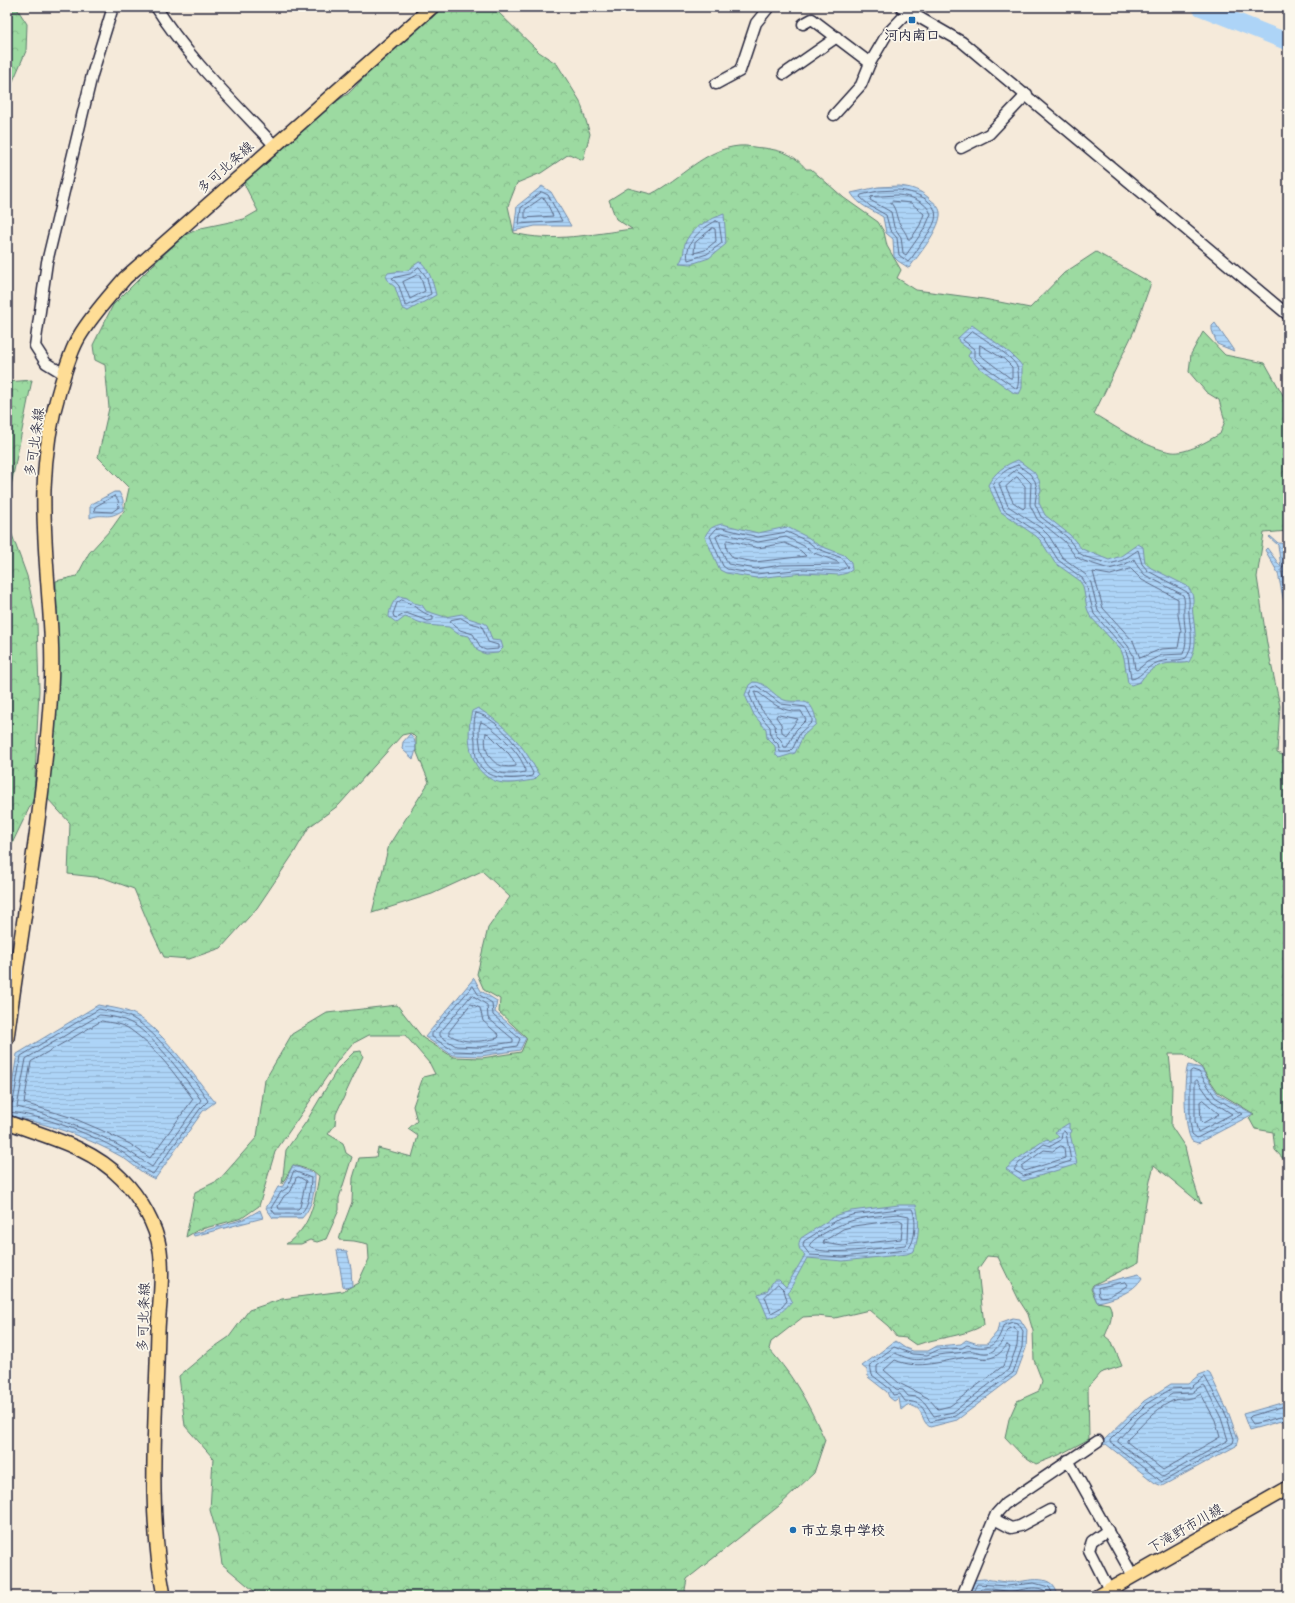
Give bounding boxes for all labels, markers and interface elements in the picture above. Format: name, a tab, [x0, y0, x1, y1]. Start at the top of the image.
marker: 河内南口	[907, 15, 917, 25]
place label: 河内南口	[884, 26, 940, 44]
street label: 多可北条線	[193, 137, 257, 197]
street label: 多可北条線	[20, 406, 48, 478]
street label: 多可北条線	[133, 1282, 153, 1352]
street label: 下滝野市川線	[1144, 1499, 1226, 1557]
place label: 市立泉中学校	[801, 1521, 885, 1539]
marker: 市立泉中学校	[788, 1525, 798, 1535]

